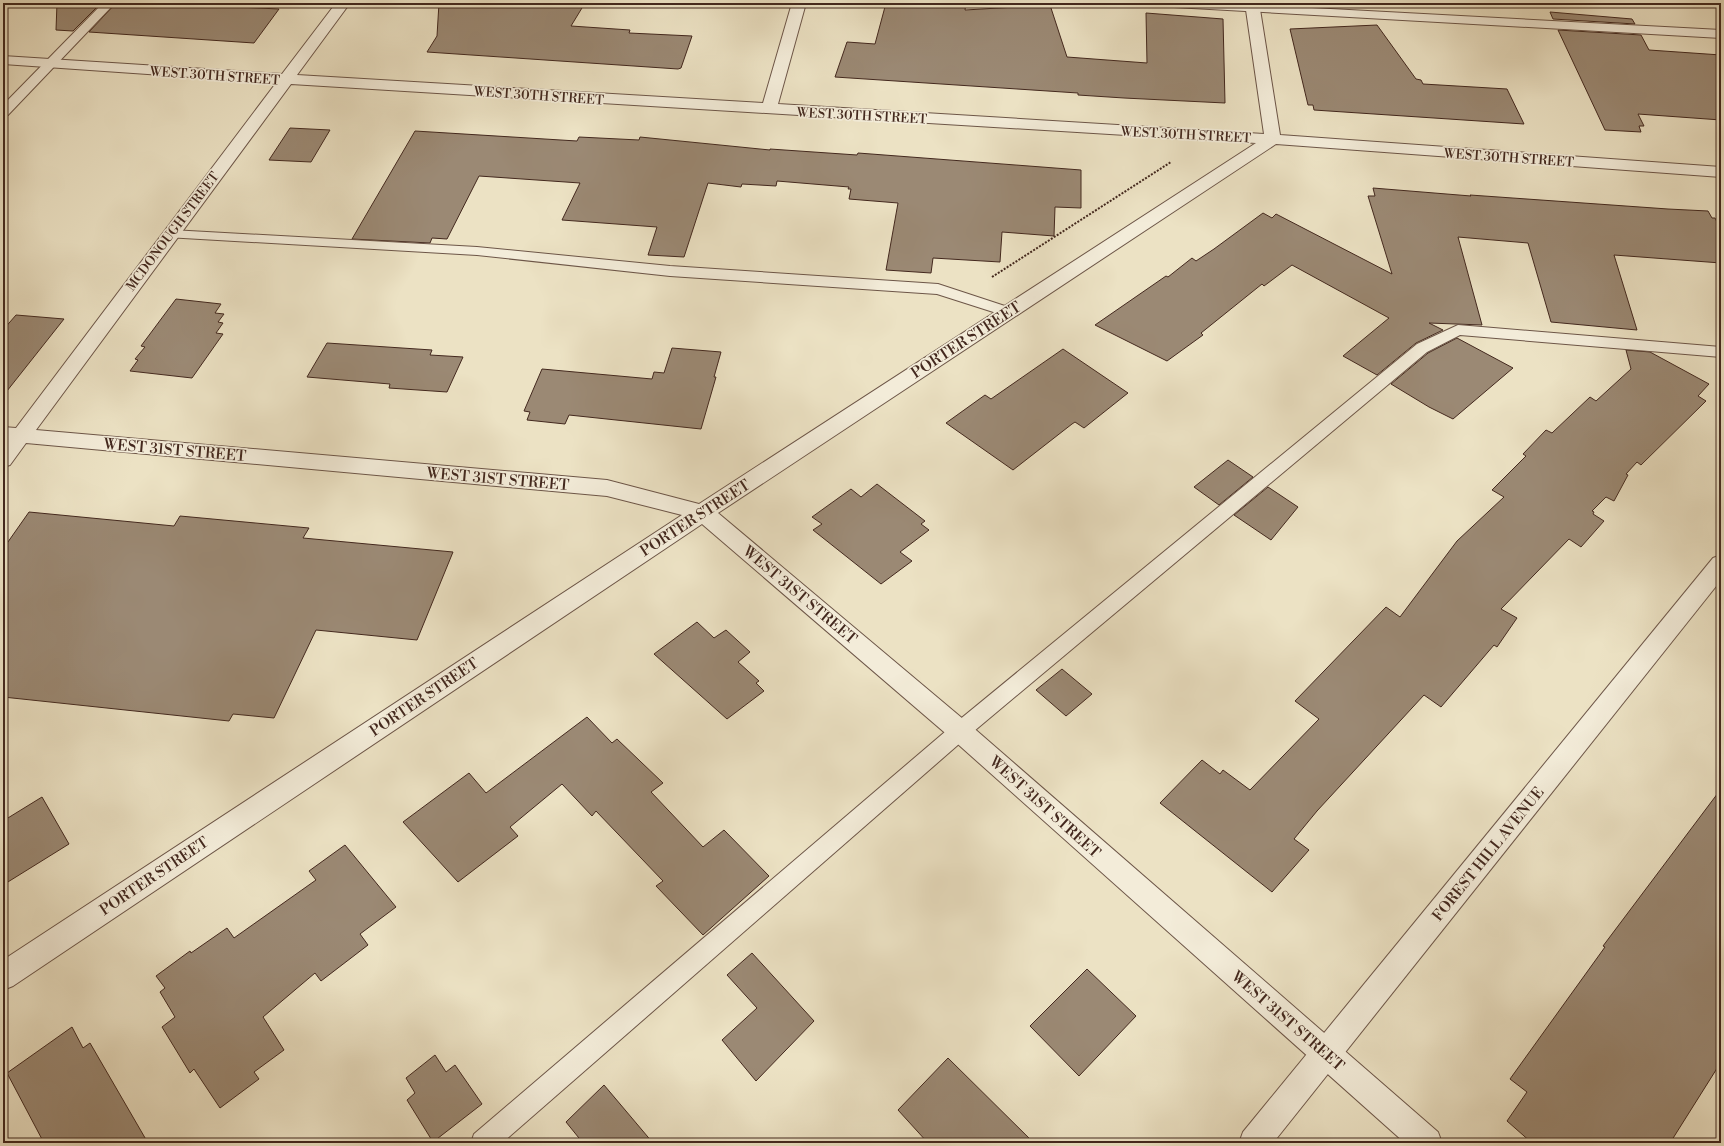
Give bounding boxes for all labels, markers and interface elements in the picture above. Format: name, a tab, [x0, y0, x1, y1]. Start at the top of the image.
street label: WEST 30TH STREET	[148, 63, 281, 89]
street label: WEST 30TH STREET	[472, 83, 605, 109]
street label: WEST 30TH STREET	[795, 105, 928, 127]
street label: WEST 30TH STREET	[1119, 124, 1252, 146]
street label: WEST 30TH STREET	[1442, 145, 1575, 171]
street label: MCDONOUGH STREET	[123, 169, 223, 294]
street label: PORTER STREET	[908, 298, 1025, 383]
street label: WEST 31ST STREET	[102, 435, 248, 466]
street label: WEST 31ST STREET	[425, 464, 571, 495]
street label: PORTER STREET	[637, 476, 754, 561]
street label: WEST 31ST STREET	[738, 541, 861, 649]
street label: PORTER STREET	[366, 654, 483, 741]
street label: WEST 31ST STREET	[984, 752, 1105, 863]
street label: FOREST HILL AVENUE	[1428, 783, 1548, 925]
street label: PORTER STREET	[96, 833, 213, 920]
street label: WEST 31ST STREET	[1227, 967, 1348, 1076]

